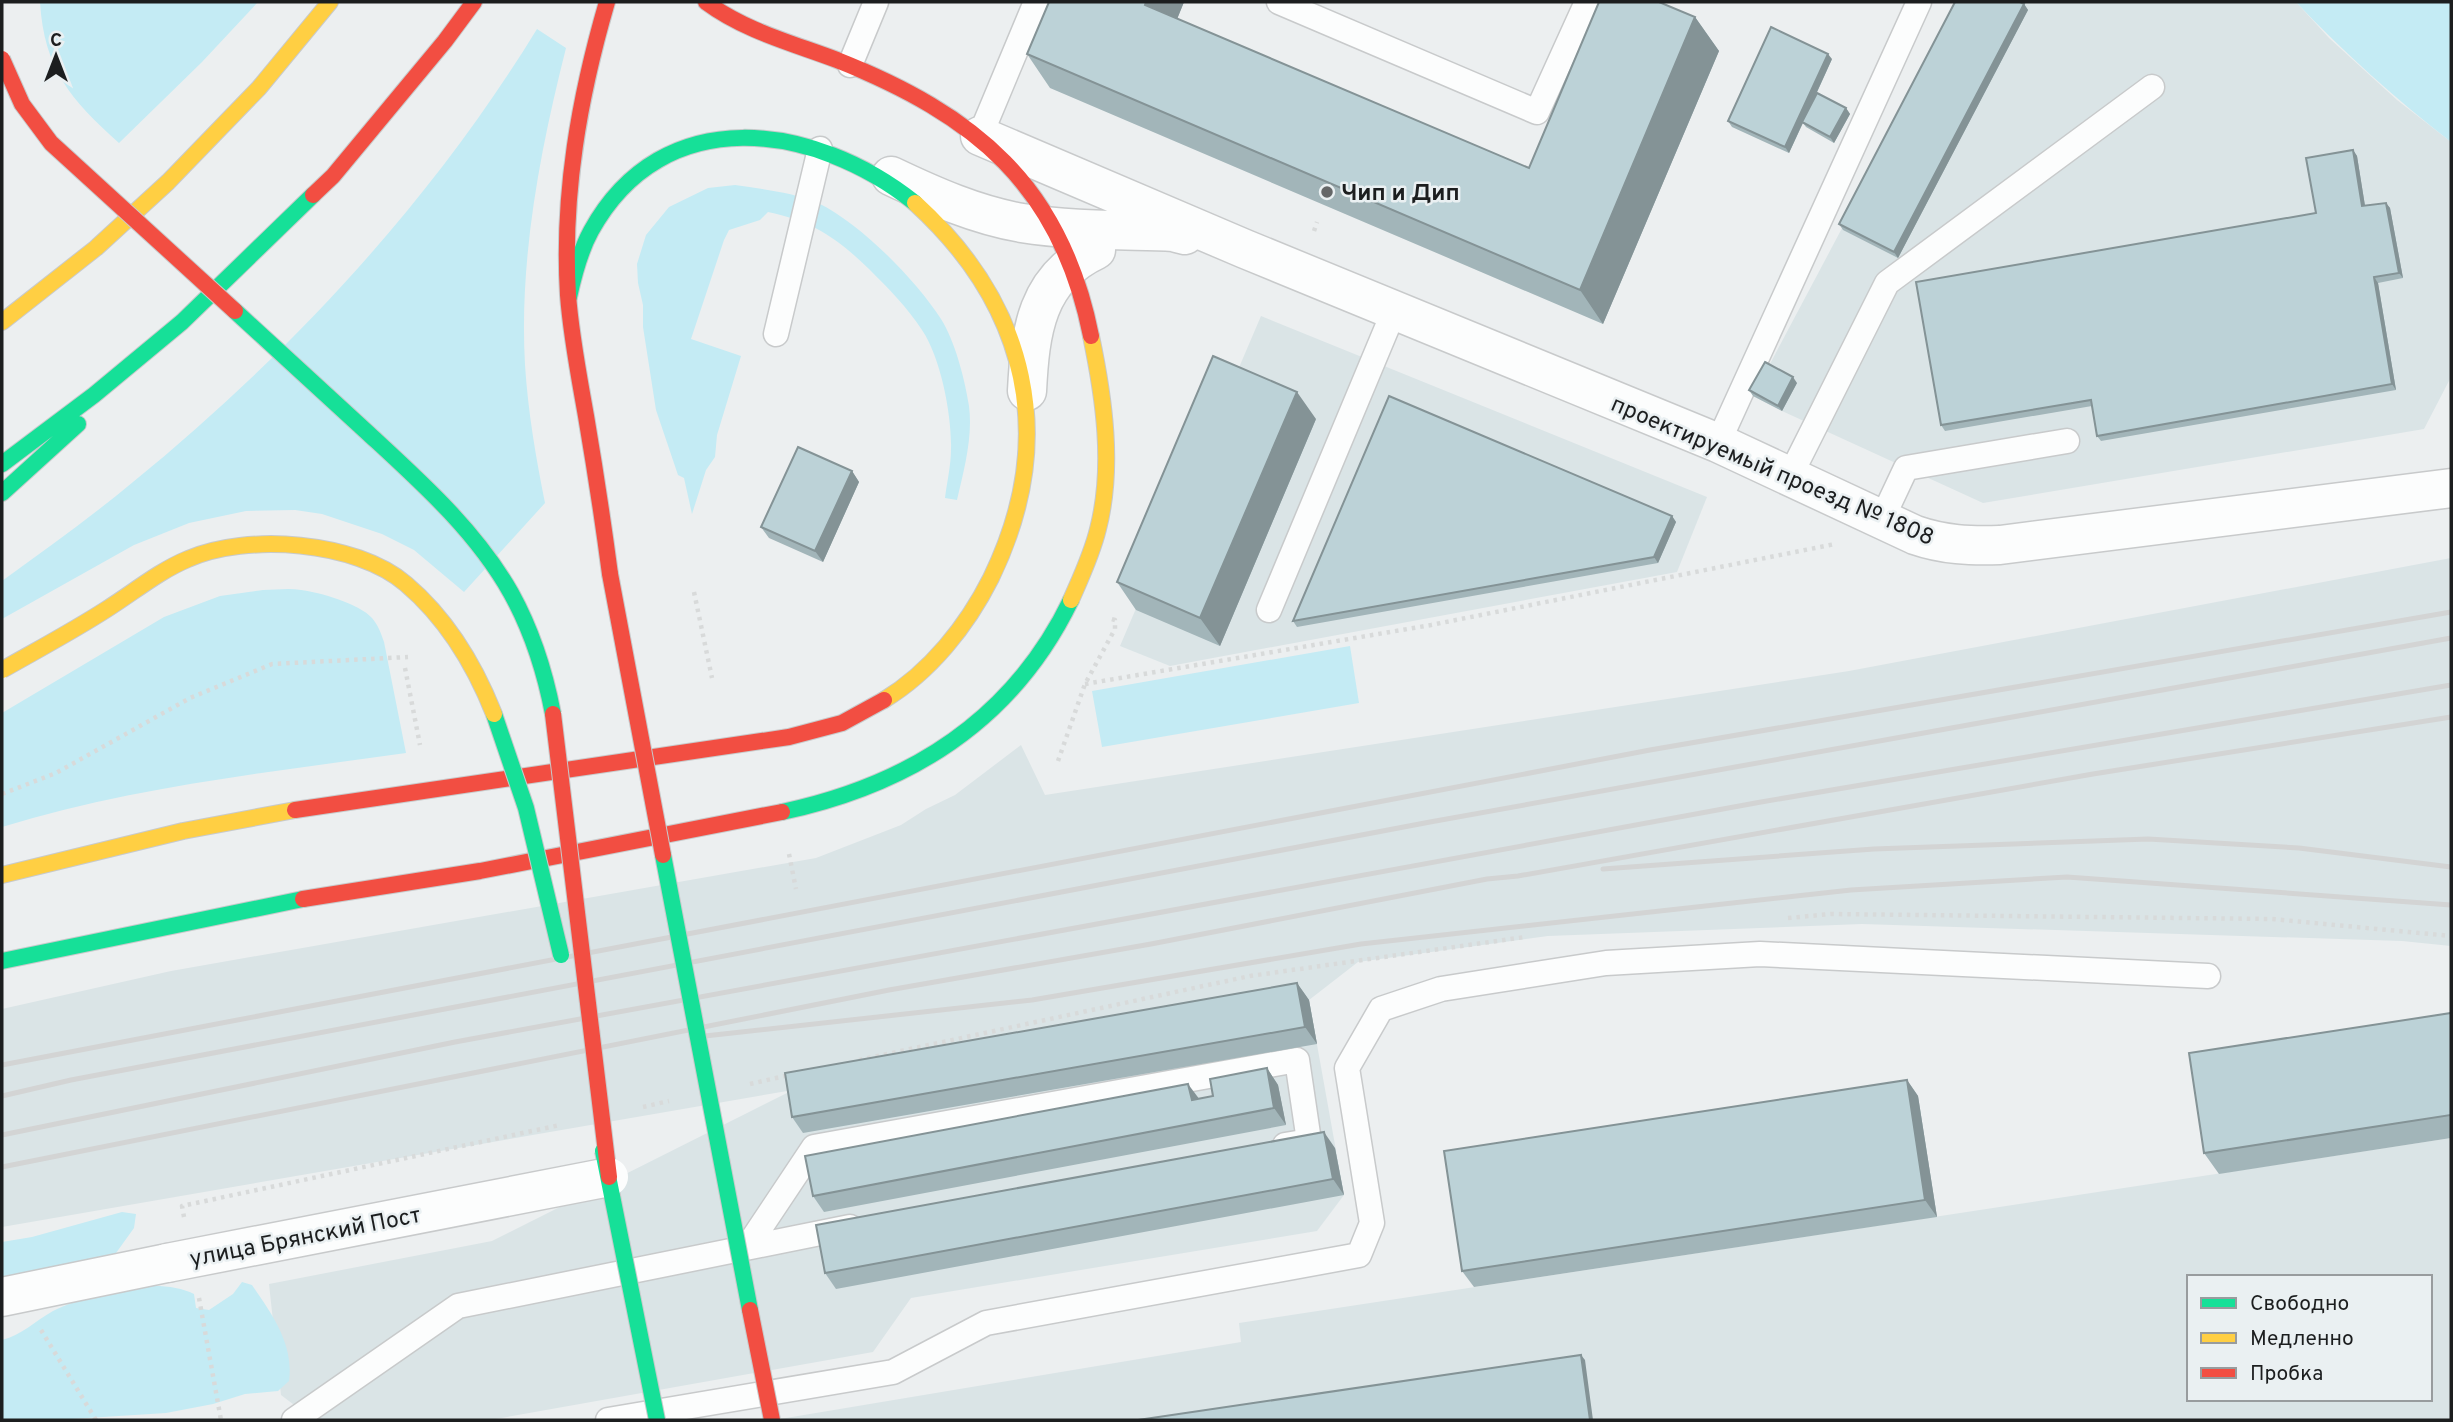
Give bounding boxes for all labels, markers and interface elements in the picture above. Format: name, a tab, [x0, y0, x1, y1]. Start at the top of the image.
north arrow	[21, 21, 91, 91]
text: С	[50, 29, 62, 53]
place label: Чип и Дип	[1341, 180, 1460, 209]
marker: Чип и Дип	[1319, 184, 1335, 200]
street label: проектируемый проезд № 1808	[1606, 391, 1938, 554]
street label: улица Брянский Пост	[188, 1202, 423, 1275]
legend	[2187, 1275, 2432, 1401]
text: Свободно	[2250, 1291, 2349, 1318]
text: Медленно	[2250, 1326, 2354, 1353]
text: Пробка	[2250, 1361, 2323, 1388]

